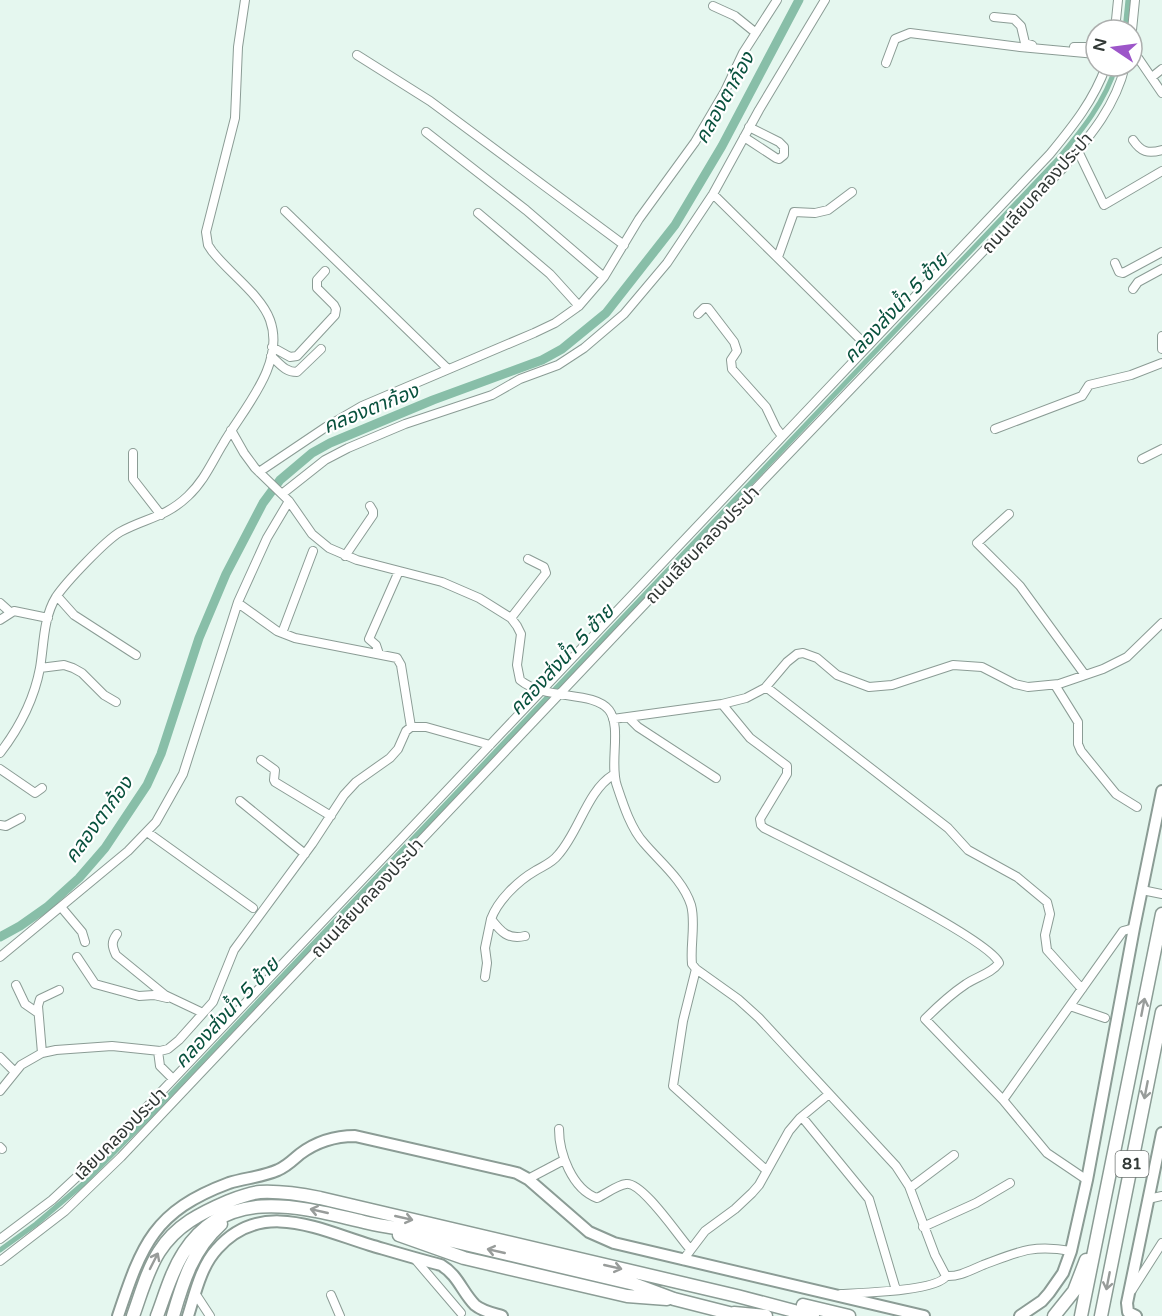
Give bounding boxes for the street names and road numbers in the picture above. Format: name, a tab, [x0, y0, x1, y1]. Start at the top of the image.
street label: ถนนเลียบคลองประปา	[977, 128, 1097, 258]
street label: ถนนเลียบคลองประปา	[640, 482, 764, 608]
street label: ถนนเลียบคลองประปา	[306, 834, 428, 962]
street label: เลียบคลองประปา	[69, 1083, 171, 1185]
road number: 81	[1116, 1151, 1148, 1177]

